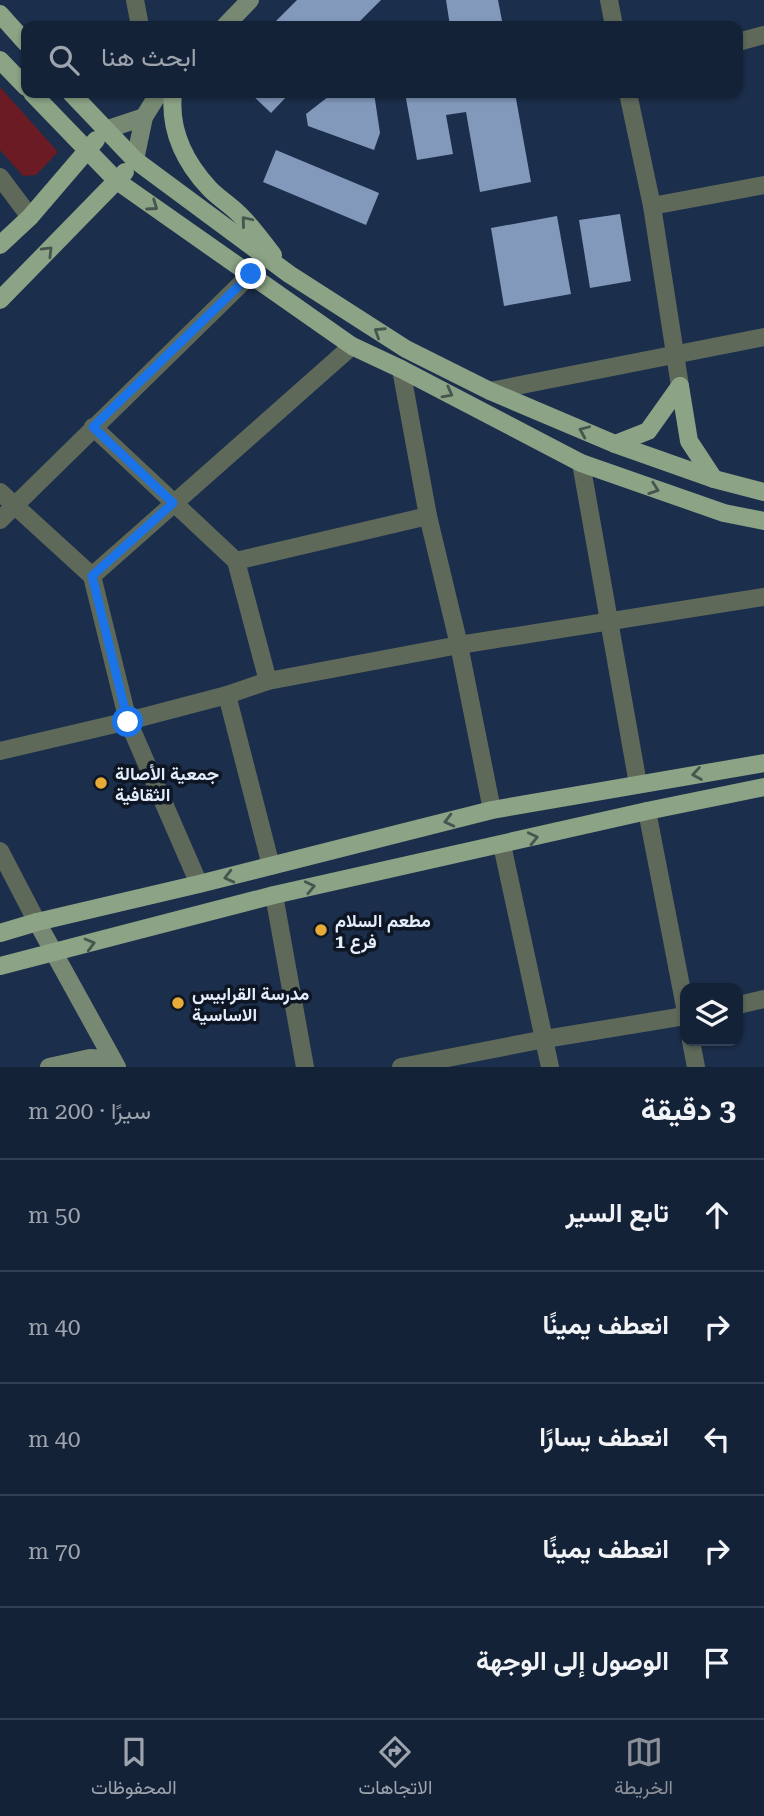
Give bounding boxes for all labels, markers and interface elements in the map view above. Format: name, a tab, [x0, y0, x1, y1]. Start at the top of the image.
search box	[21, 21, 743, 98]
icon: search	[45, 41, 83, 79]
text: ابحث هنا	[101, 42, 197, 72]
one-way arrow	[145, 198, 158, 210]
one-way arrow	[242, 217, 254, 230]
one-way arrow	[40, 247, 52, 259]
route end	[235, 258, 266, 289]
one-way arrow	[374, 327, 387, 340]
one-way arrow	[441, 385, 453, 399]
one-way arrow	[578, 425, 590, 439]
one-way arrow	[647, 481, 659, 495]
route start	[112, 706, 143, 737]
place label: جمعية الأصالة الثقافية	[115, 763, 219, 806]
one-way arrow	[691, 766, 703, 781]
marker: جمعية الأصالة الثقافية	[93, 775, 109, 791]
one-way arrow	[443, 813, 455, 827]
one-way arrow	[526, 832, 538, 846]
one-way arrow	[223, 869, 235, 883]
one-way arrow	[304, 881, 316, 896]
place label: مطعم السلام فرع 1	[335, 910, 431, 954]
marker: مطعم السلام فرع 1	[313, 922, 329, 938]
one-way arrow	[84, 938, 96, 952]
place label: مدرسة القرابيس الاساسية	[192, 983, 309, 1026]
map controls	[680, 983, 743, 1046]
button: layers	[680, 983, 743, 1046]
marker: مدرسة القرابيس الاساسية	[170, 995, 186, 1011]
text: 3 دقيقة	[641, 1092, 736, 1127]
text: سيرًا · 200 m	[28, 1098, 151, 1125]
icon: ahead	[698, 1196, 736, 1234]
text: تابع السير	[565, 1198, 669, 1228]
text: 50 m	[28, 1202, 81, 1229]
icon: right	[698, 1308, 736, 1346]
text: انعطف يمينًا	[543, 1310, 669, 1340]
text: 40 m	[28, 1314, 81, 1341]
icon: left	[698, 1420, 736, 1458]
text: انعطف يسارًا	[539, 1422, 669, 1452]
text: 40 m	[28, 1426, 81, 1453]
icon: right	[698, 1532, 736, 1570]
text: انعطف يمينًا	[543, 1534, 669, 1564]
text: 70 m	[28, 1538, 81, 1565]
icon: arrive	[698, 1644, 736, 1682]
text: الوصول إلى الوجهة	[476, 1646, 669, 1676]
tab: المحفوظات	[91, 1733, 177, 1804]
tab: الاتجاهات	[359, 1733, 432, 1804]
tab: الخريطة	[614, 1733, 673, 1804]

